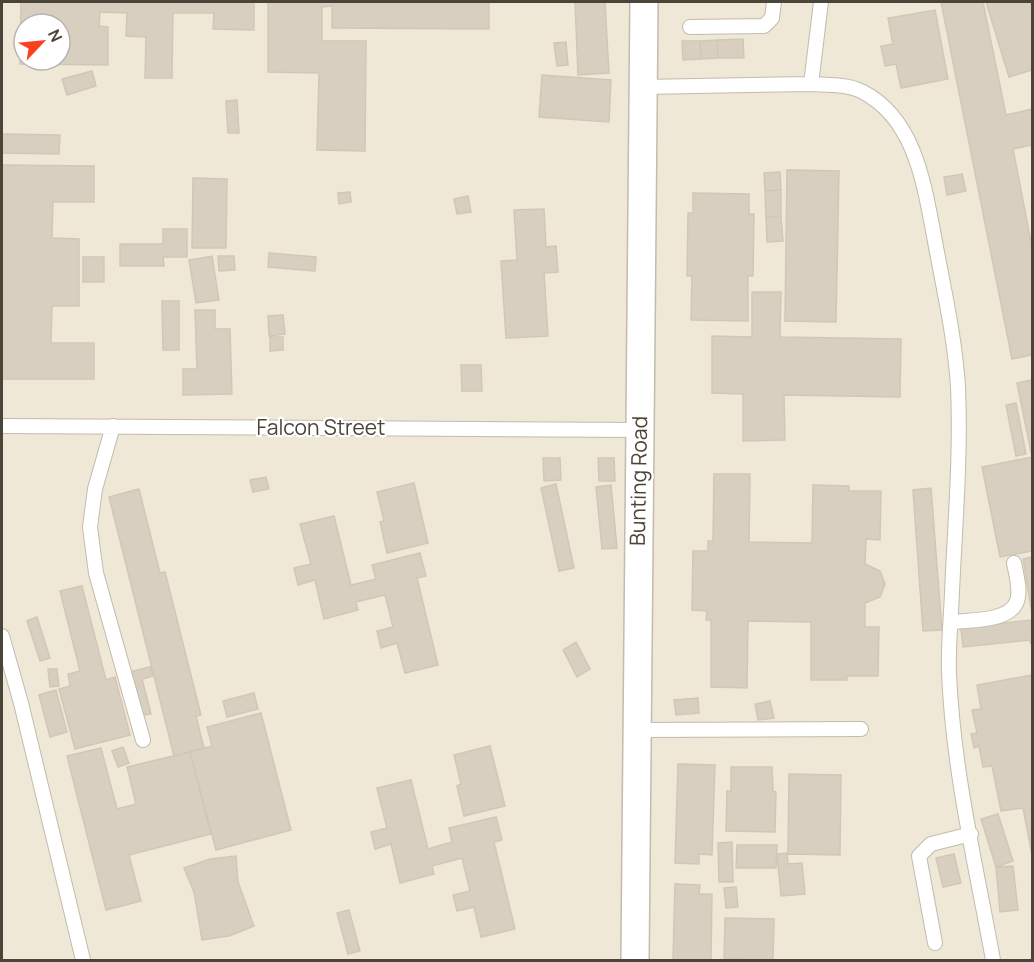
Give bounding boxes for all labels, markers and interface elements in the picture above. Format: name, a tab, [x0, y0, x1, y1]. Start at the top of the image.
north arrow	[12, 12, 72, 72]
text: N	[43, 25, 68, 45]
street label: Falcon Street	[257, 413, 385, 441]
street label: Bunting Road	[623, 416, 653, 546]

